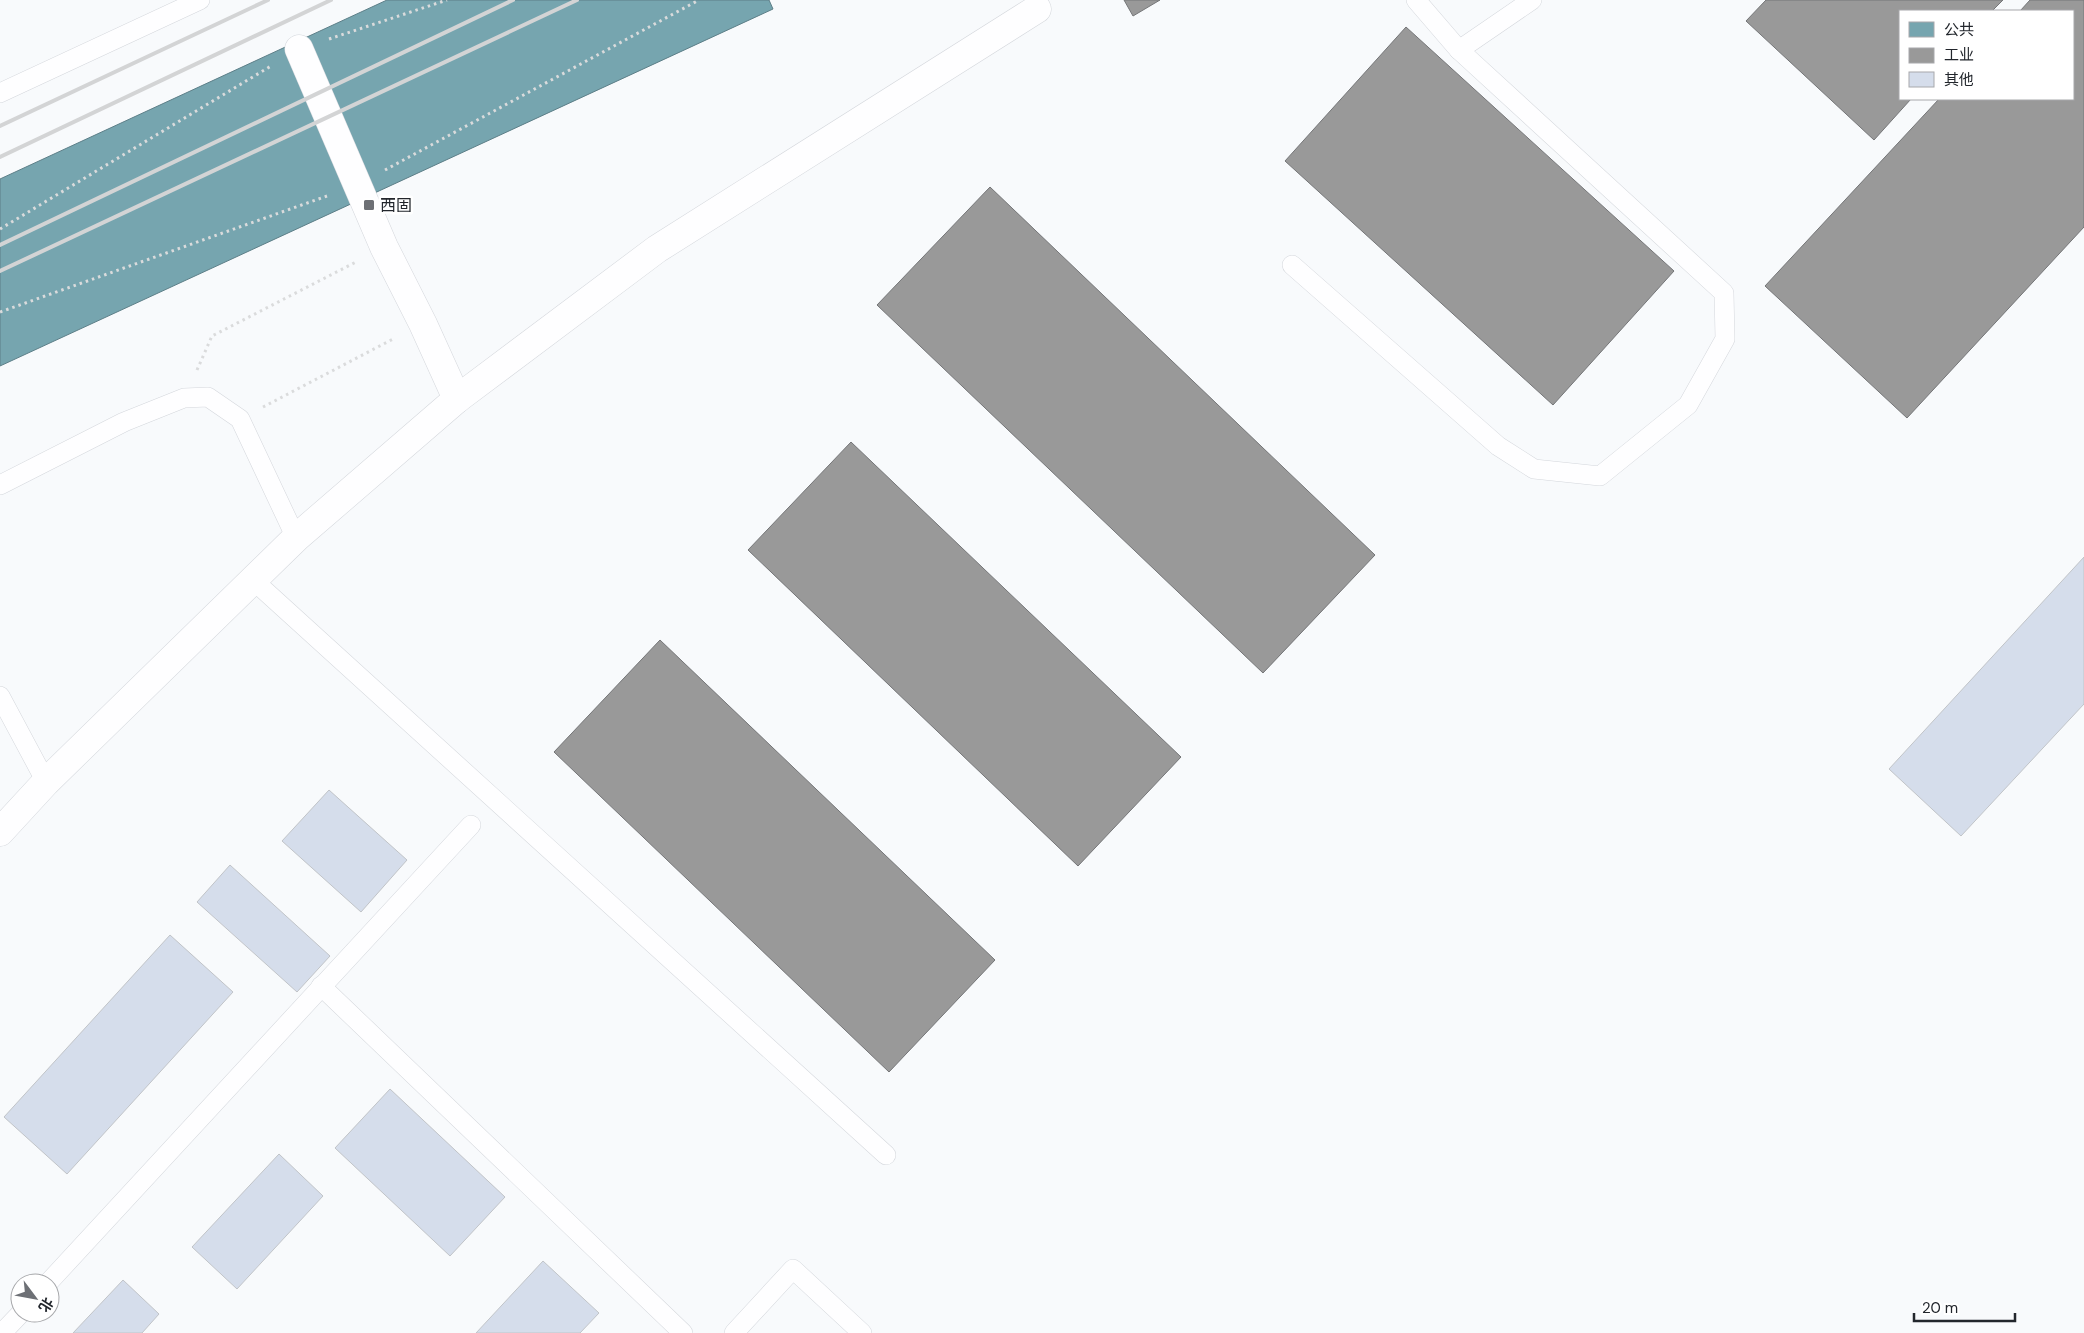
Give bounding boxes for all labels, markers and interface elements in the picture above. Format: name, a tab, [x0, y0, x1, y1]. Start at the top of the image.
legend	[1899, 10, 2074, 100]
text: 公共	[1944, 20, 1974, 40]
text: 工业	[1944, 45, 1974, 65]
text: 其他	[1944, 70, 1974, 90]
place label: 西固	[380, 195, 412, 216]
marker: 西固	[362, 198, 376, 212]
north arrow	[10, 1273, 60, 1323]
scale bar	[1914, 1290, 2015, 1322]
text: 北	[35, 1294, 57, 1316]
text: 20 m	[1922, 1298, 1958, 1318]

